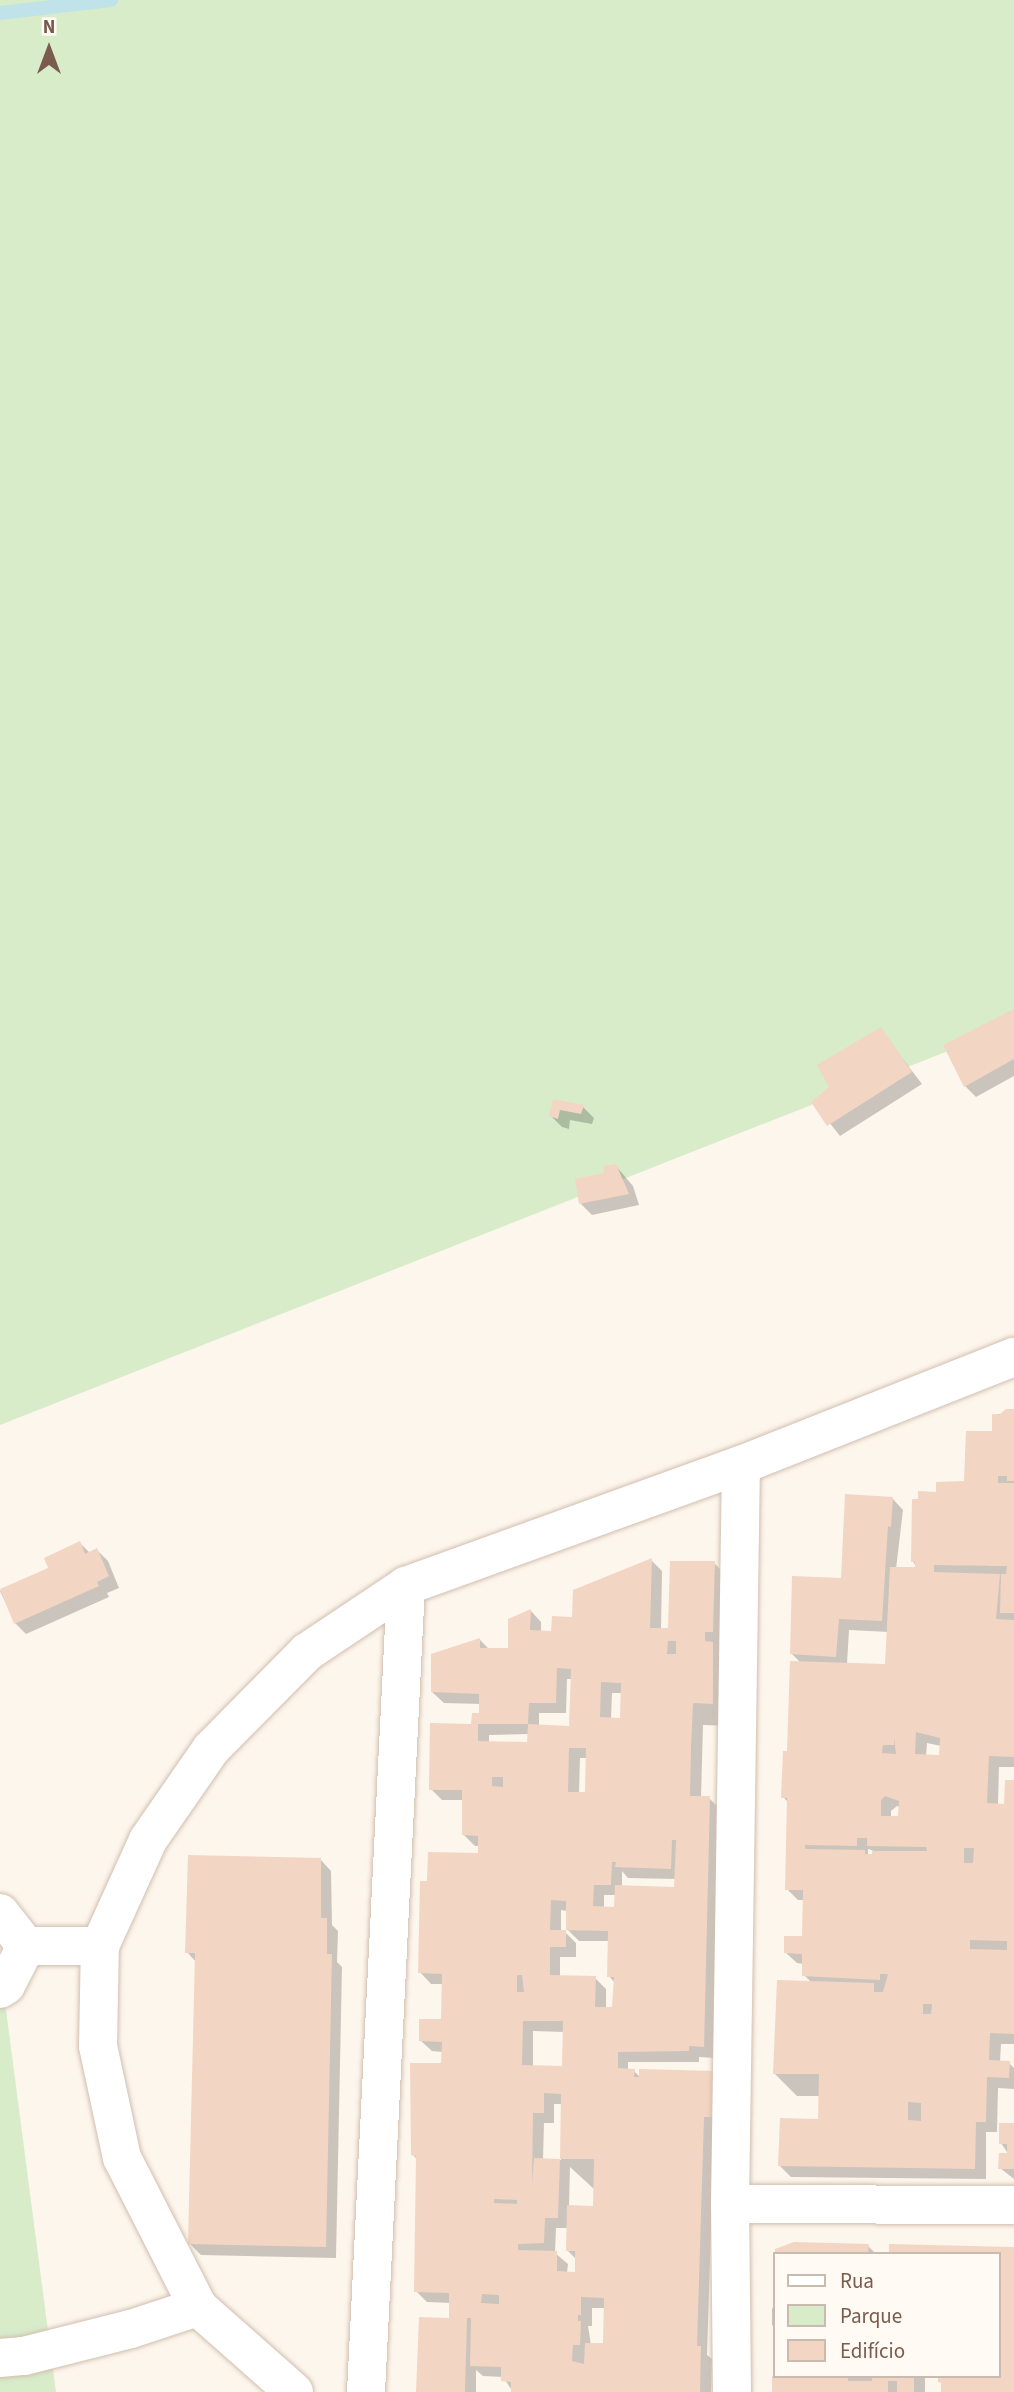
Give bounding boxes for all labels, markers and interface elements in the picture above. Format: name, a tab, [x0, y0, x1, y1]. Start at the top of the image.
north arrow	[14, 14, 84, 84]
text: N	[43, 14, 55, 41]
legend	[772, 2252, 1000, 2378]
text: Rua	[840, 2266, 874, 2296]
text: Parque	[840, 2301, 902, 2331]
text: Edifício	[840, 2336, 905, 2366]

